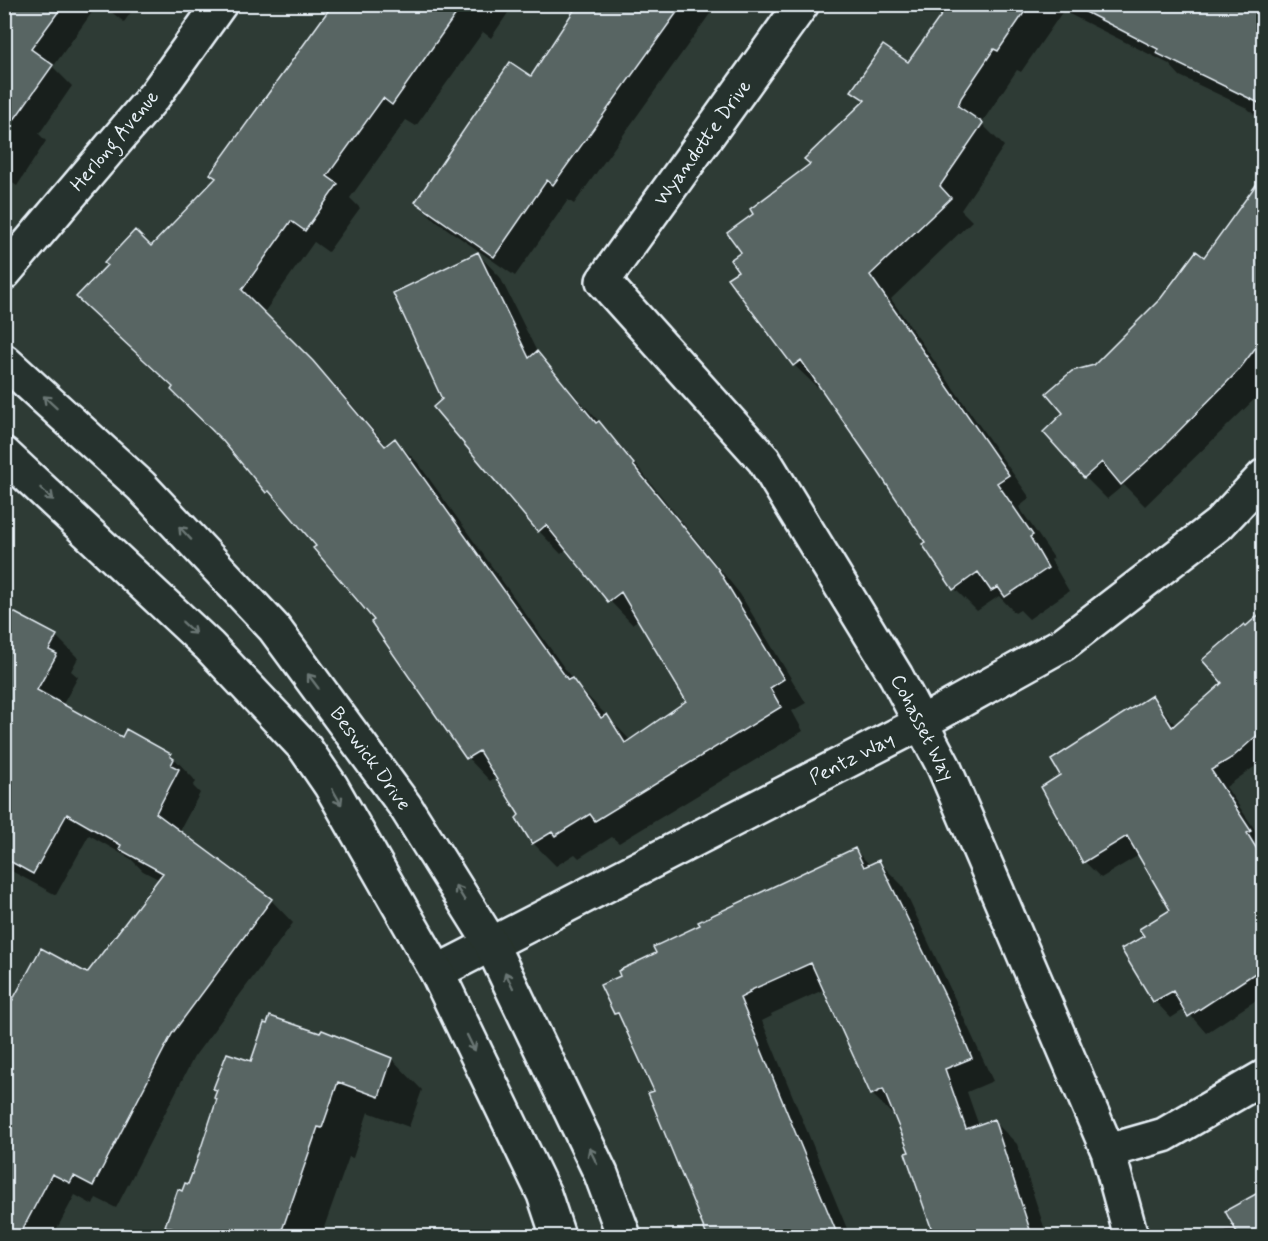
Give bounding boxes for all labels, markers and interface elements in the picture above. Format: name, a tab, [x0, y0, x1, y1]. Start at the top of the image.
street label: Wyandotte Drive	[648, 74, 758, 212]
street label: Herlong Avenue	[64, 84, 167, 199]
one-way arrow	[42, 395, 57, 409]
one-way arrow	[40, 487, 55, 501]
one-way arrow	[178, 526, 193, 541]
one-way arrow	[182, 620, 197, 635]
street label: Cohasset Way	[883, 670, 961, 786]
one-way arrow	[307, 673, 319, 689]
street label: Beswick Drive	[323, 702, 417, 816]
street label: Pentz Way	[805, 726, 899, 792]
one-way arrow	[331, 788, 343, 805]
one-way arrow	[453, 884, 466, 901]
one-way arrow	[502, 972, 514, 990]
one-way arrow	[466, 1034, 478, 1052]
one-way arrow	[586, 1147, 598, 1165]

